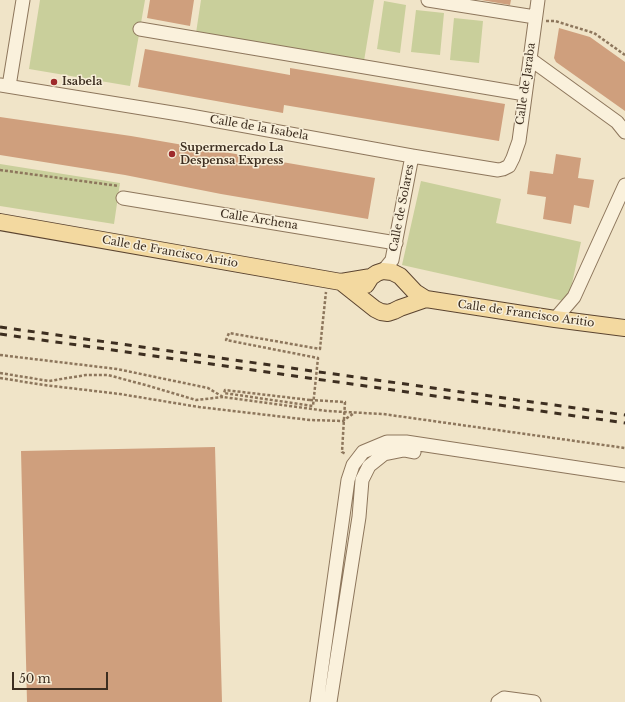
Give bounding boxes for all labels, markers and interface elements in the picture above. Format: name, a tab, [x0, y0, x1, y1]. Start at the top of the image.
street label: Calle de Jaraba	[514, 42, 538, 126]
place label: Isabela	[62, 75, 102, 89]
marker: Isabela	[49, 77, 59, 87]
street label: Calle de la Isabela	[209, 113, 309, 143]
place label: Supermercado La Despensa Express	[180, 141, 284, 167]
marker: Supermercado La Despensa Express	[167, 149, 177, 159]
street label: Calle de Solares	[387, 163, 417, 253]
street label: Calle Archena	[219, 207, 299, 233]
street label: Calle de Francisco Aritio	[101, 234, 239, 270]
street label: Calle de Francisco Aritio	[457, 298, 595, 330]
scale bar	[14, 664, 110, 690]
text: 50 m	[19, 671, 51, 686]

